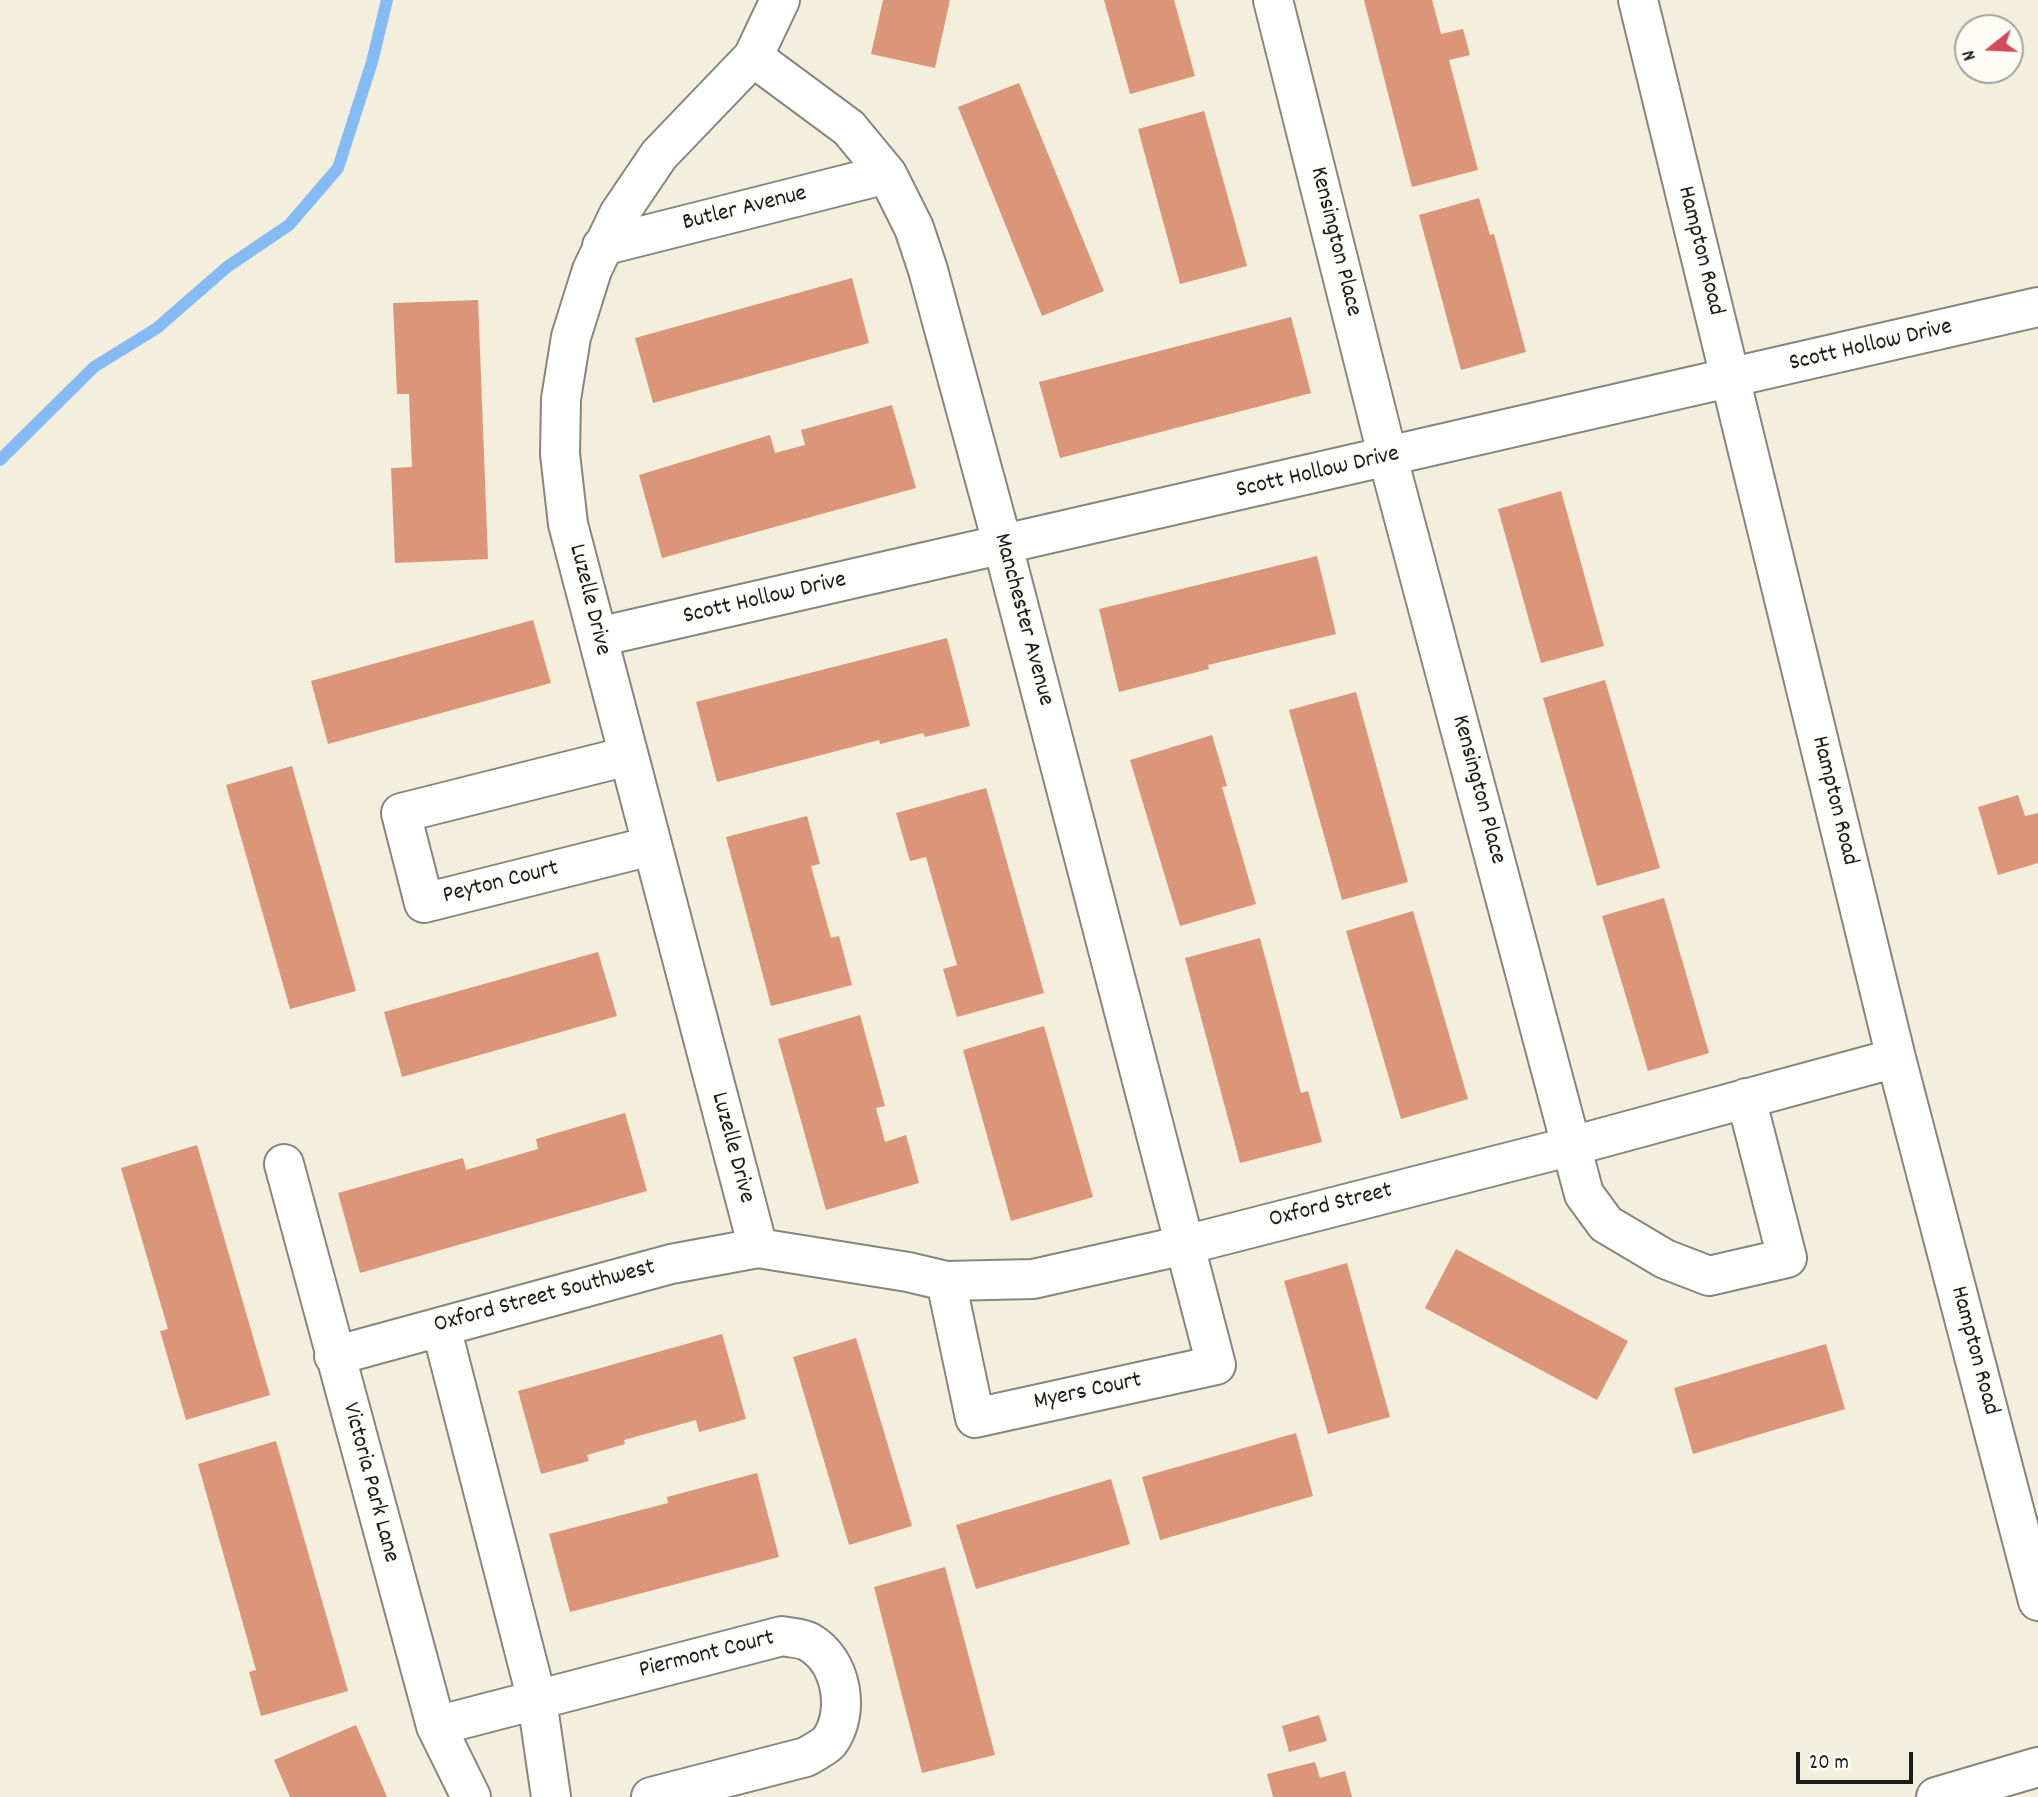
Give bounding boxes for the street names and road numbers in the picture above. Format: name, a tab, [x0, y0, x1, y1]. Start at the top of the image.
street label: Kensington Place	[1302, 164, 1366, 320]
street label: Butler Avenue	[680, 181, 810, 239]
street label: Hampton Road	[1669, 183, 1729, 319]
street label: Scott Hollow Drive	[1787, 314, 1955, 380]
street label: Scott Hollow Drive	[1234, 441, 1402, 507]
street label: Manchester Avenue	[985, 531, 1059, 709]
street label: Luzelle Drive	[560, 541, 616, 659]
street label: Scott Hollow Drive	[681, 567, 849, 633]
street label: Kensington Place	[1443, 712, 1511, 868]
street label: Hampton Road	[1803, 733, 1863, 869]
street label: Peyton Court	[440, 856, 562, 912]
street label: Luzelle Drive	[702, 1089, 760, 1207]
street label: Oxford Street	[1266, 1178, 1396, 1236]
street label: Oxford Street Southwest	[431, 1255, 659, 1341]
street label: Hampton Road	[1942, 1283, 2004, 1419]
street label: Myers Court	[1031, 1368, 1145, 1418]
street label: Victoria Park Lane	[334, 1400, 404, 1566]
street label: Piermont Court	[637, 1625, 777, 1687]

